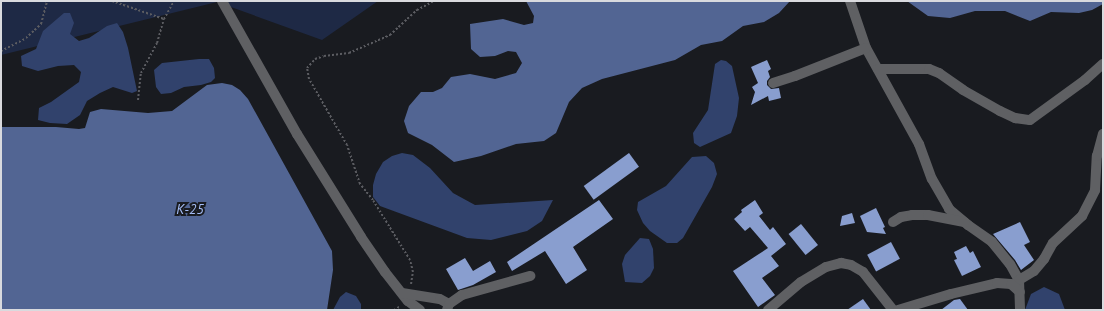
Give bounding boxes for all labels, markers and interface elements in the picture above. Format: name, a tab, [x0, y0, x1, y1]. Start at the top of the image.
water label: К-25	[176, 201, 204, 217]

